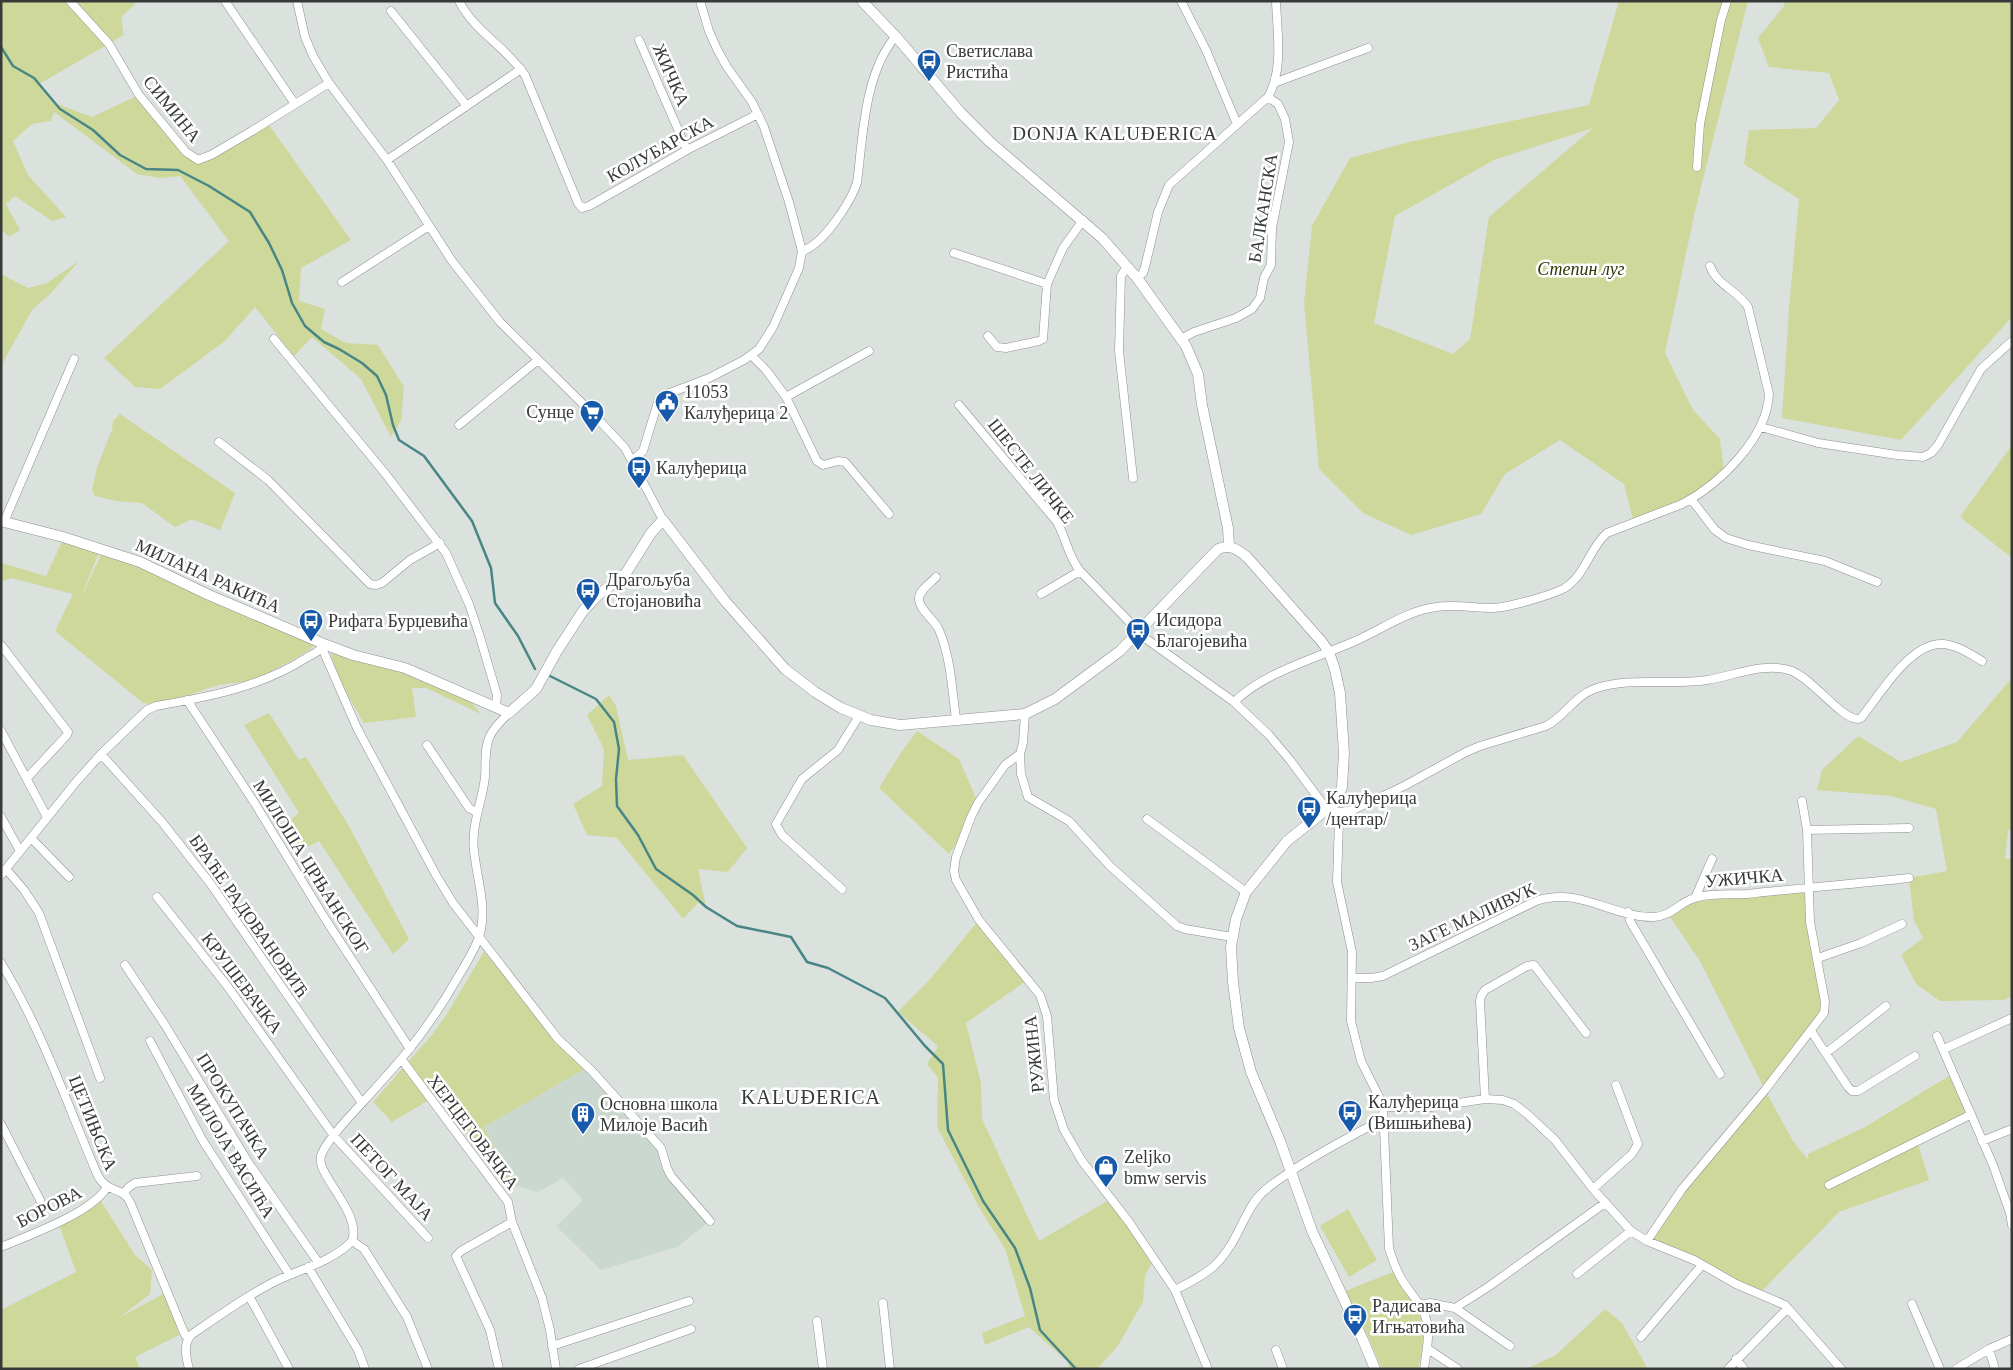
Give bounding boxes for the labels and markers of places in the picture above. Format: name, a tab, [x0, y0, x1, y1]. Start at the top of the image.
place label: Светислава Ристића	[946, 41, 1033, 82]
bus stop icon: Светислава Ристића	[916, 48, 942, 82]
place label: 11053 Калуђерица 2	[684, 382, 788, 423]
public building icon: 11053 Калуђерица 2	[654, 389, 680, 423]
supermarket icon: Сунце	[579, 399, 605, 433]
place label: Сунце	[526, 402, 574, 422]
bus stop icon: Калуђерица	[626, 455, 652, 489]
place label: Калуђерица	[656, 458, 747, 478]
place label: Драгољуба Стојановића	[606, 570, 701, 611]
bus stop icon: Драгољуба Стојановића	[575, 577, 601, 611]
bus stop icon: Рифата Бурџевића	[298, 608, 324, 642]
place label: Исидора Благојевића	[1156, 610, 1247, 651]
place label: Рифата Бурџевића	[328, 611, 468, 631]
bus stop icon: Исидора Благојевића	[1125, 617, 1151, 651]
place label: Калуђерица /центар/	[1326, 788, 1417, 829]
bus stop icon: Калуђерица /центар/	[1296, 795, 1322, 829]
place label: Калуђерица (Вишњићева)	[1368, 1092, 1471, 1134]
place label: Основна школа Милоје Васић	[600, 1094, 718, 1135]
bus stop icon: Калуђерица (Вишњићева)	[1337, 1099, 1363, 1133]
building icon: Основна школа Милоје Васић	[570, 1101, 596, 1135]
place label: Zeljko bmw servis	[1124, 1147, 1207, 1188]
shop icon: Zeljko bmw servis	[1093, 1154, 1119, 1188]
place label: Радисава Игњатовића	[1372, 1296, 1465, 1337]
bus stop icon: Радисава Игњатовића	[1342, 1303, 1368, 1337]

